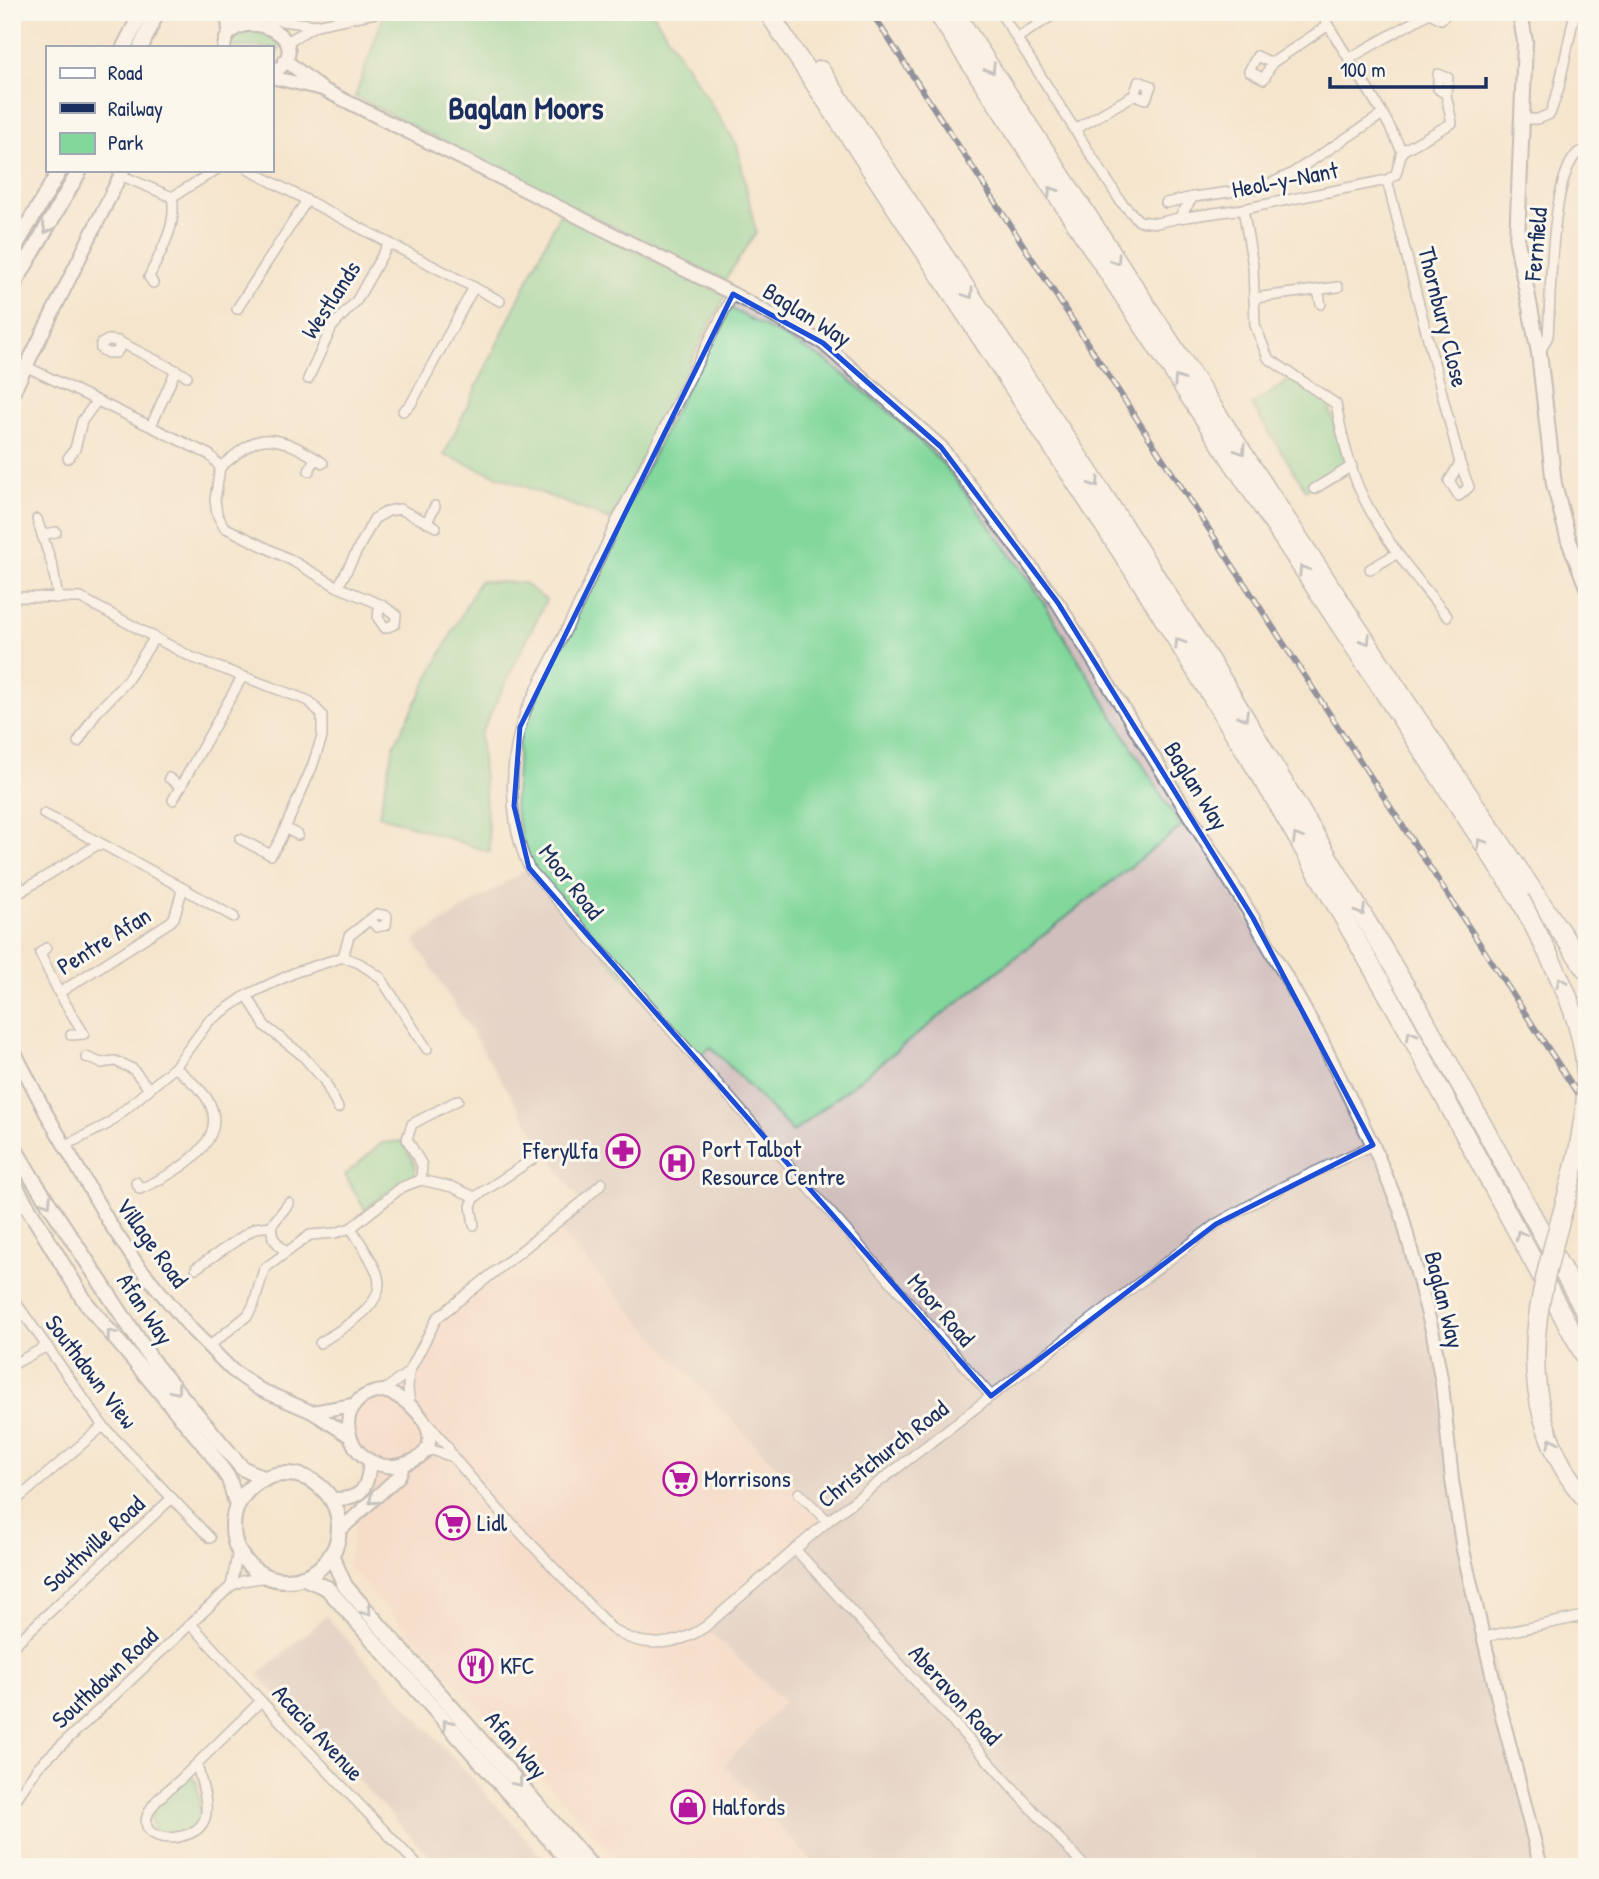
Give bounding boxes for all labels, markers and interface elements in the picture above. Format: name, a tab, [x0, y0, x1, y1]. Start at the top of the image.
legend	[46, 46, 273, 172]
scale bar	[1330, 46, 1485, 90]
text: 100 m	[1340, 55, 1386, 84]
text: Road	[108, 58, 142, 87]
one-way arrow	[983, 62, 996, 75]
district label: Baglan Moors	[448, 86, 604, 130]
text: Railway	[108, 94, 163, 123]
text: Park	[108, 128, 143, 157]
street label: Heol-y-Nant	[1229, 153, 1341, 205]
one-way arrow	[1048, 185, 1061, 198]
street label: Fernfield	[1516, 206, 1554, 283]
one-way arrow	[42, 222, 55, 235]
street label: Thornbury Close	[1411, 243, 1477, 391]
one-way arrow	[1108, 252, 1120, 265]
street label: Westlands	[293, 254, 367, 345]
street label: Baglan Way	[757, 274, 858, 354]
one-way arrow	[961, 286, 974, 299]
one-way arrow	[1173, 375, 1186, 388]
one-way arrow	[1232, 442, 1245, 455]
one-way arrow	[1087, 475, 1100, 488]
one-way arrow	[1298, 565, 1311, 578]
one-way arrow	[1357, 633, 1370, 646]
one-way arrow	[1175, 638, 1188, 651]
one-way arrow	[1236, 709, 1249, 722]
street label: Baglan Way	[1157, 735, 1237, 836]
one-way arrow	[1293, 832, 1306, 845]
street label: Moor Road	[532, 837, 611, 926]
one-way arrow	[1477, 838, 1489, 851]
street label: Pentre Afan	[50, 899, 157, 982]
one-way arrow	[1353, 904, 1366, 917]
one-way arrow	[1555, 977, 1569, 989]
one-way arrow	[1406, 1030, 1419, 1042]
pharmacy icon: Fferyllfa	[604, 1132, 642, 1170]
place label: Port Talbot Resource Centre	[702, 1132, 846, 1192]
place label: Fferyllfa	[522, 1134, 598, 1166]
hospital icon: Port Talbot Resource Centre	[658, 1144, 696, 1182]
street label: Village Road	[109, 1191, 196, 1294]
one-way arrow	[39, 1194, 51, 1207]
one-way arrow	[1515, 1229, 1528, 1242]
street label: Baglan Way	[1417, 1248, 1472, 1352]
street label: Afan Way	[110, 1266, 182, 1351]
street label: Moor Road	[901, 1266, 983, 1353]
street label: Southdown View	[38, 1308, 145, 1435]
one-way arrow	[107, 1329, 120, 1341]
one-way arrow	[167, 1382, 180, 1394]
street label: Christchurch Road	[810, 1392, 954, 1514]
one-way arrow	[1546, 1437, 1560, 1449]
supermarket icon: Morrisons	[661, 1460, 699, 1498]
place label: Morrisons	[704, 1462, 791, 1494]
street label: Southville Road	[35, 1488, 151, 1599]
one-way arrow	[368, 1491, 381, 1504]
supermarket icon: Lidl	[434, 1504, 472, 1542]
place label: Lidl	[477, 1506, 508, 1538]
one-way arrow	[359, 1603, 371, 1616]
street label: Southdown Road	[44, 1620, 164, 1735]
street label: Aberavon Road	[902, 1637, 1009, 1751]
restaurant icon: KFC	[457, 1647, 495, 1685]
place label: KFC	[500, 1649, 535, 1681]
street label: Acacia Avenue	[266, 1677, 372, 1788]
street label: Afan Way	[478, 1703, 555, 1785]
one-way arrow	[443, 1719, 455, 1732]
one-way arrow	[509, 1773, 522, 1786]
shop icon: Halfords	[669, 1788, 707, 1826]
place label: Halfords	[712, 1790, 785, 1822]

